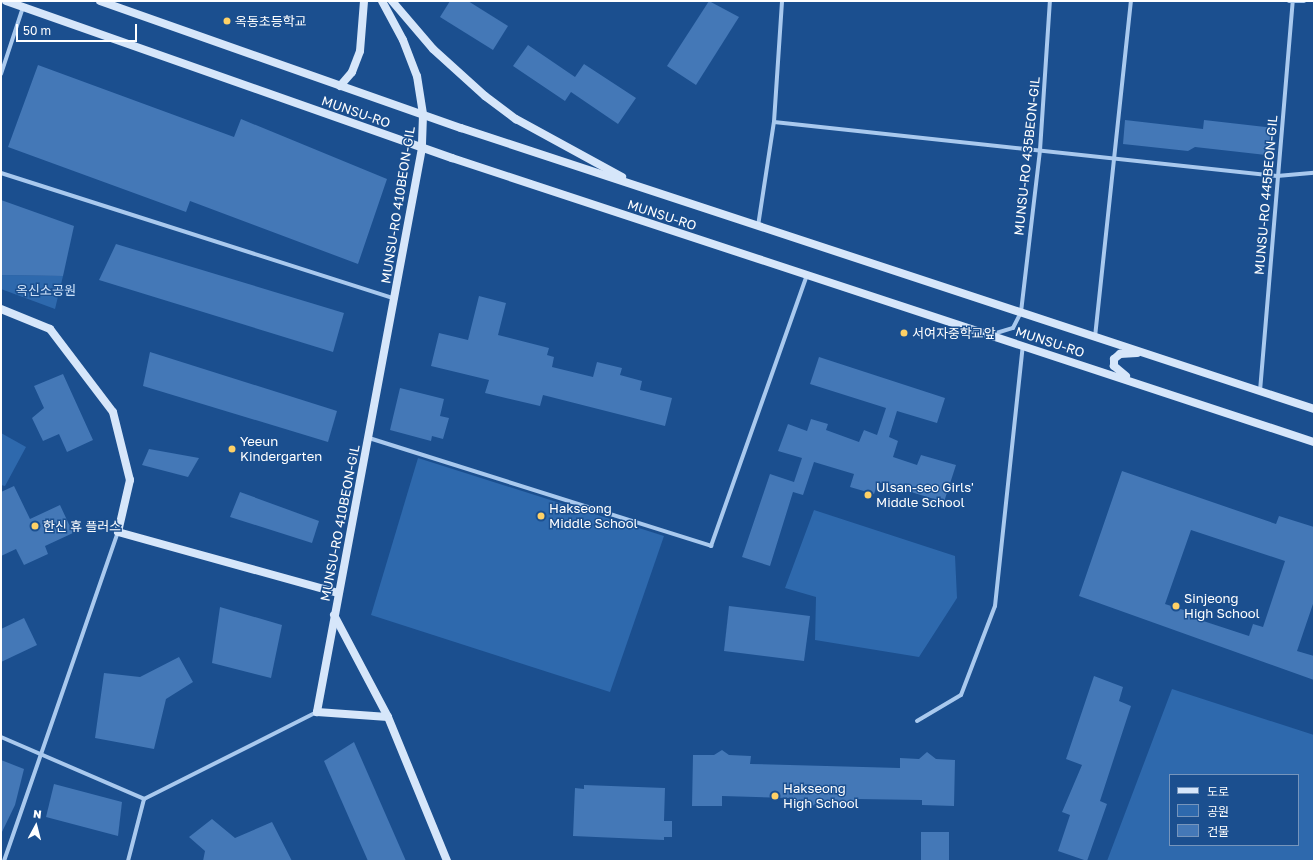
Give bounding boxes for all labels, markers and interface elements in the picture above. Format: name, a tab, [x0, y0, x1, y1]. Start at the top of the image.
place label: 옥동초등학교	[235, 13, 307, 29]
scale bar	[18, 16, 139, 42]
marker: 옥동초등학교	[222, 16, 232, 26]
text: 50 m	[23, 23, 51, 38]
street label: MUNSU-RO 435BEON-GIL	[1011, 76, 1043, 236]
street label: MUNSU-RO	[320, 93, 392, 131]
street label: MUNSU-RO 445BEON-GIL	[1251, 115, 1281, 275]
street label: MUNSU-RO 410BEON-GIL	[378, 125, 418, 285]
street label: MUNSU-RO	[625, 196, 699, 234]
park label: 옥신소공원	[16, 282, 76, 298]
street label: MUNSU-RO	[1013, 323, 1087, 361]
place label: 서여자중학교앞	[912, 325, 996, 341]
marker: 서여자중학교앞	[899, 328, 909, 338]
place label: Yeeun Kindergarten	[240, 434, 322, 465]
street label: MUNSU-RO 410BEON-GIL	[317, 443, 363, 603]
marker: Yeeun Kindergarten	[227, 444, 237, 454]
place label: Ulsan-seo Girls' Middle School	[876, 480, 974, 511]
marker: Ulsan-seo Girls' Middle School	[863, 490, 873, 500]
place label: Hakseong Middle School	[549, 501, 638, 532]
marker: Hakseong Middle School	[536, 511, 546, 521]
place label: 한신 휴 플러스	[43, 518, 121, 534]
marker: 한신 휴 플러스	[30, 521, 40, 531]
place label: Sinjeong High School	[1184, 591, 1260, 622]
marker: Sinjeong High School	[1171, 601, 1181, 611]
legend	[1169, 774, 1299, 846]
place label: Hakseong High School	[783, 781, 859, 812]
text: 도로	[1207, 784, 1229, 799]
marker: Hakseong High School	[770, 791, 780, 801]
text: 공원	[1207, 804, 1229, 819]
north arrow	[16, 806, 56, 846]
text: N	[33, 807, 42, 821]
text: 건물	[1207, 824, 1229, 839]

